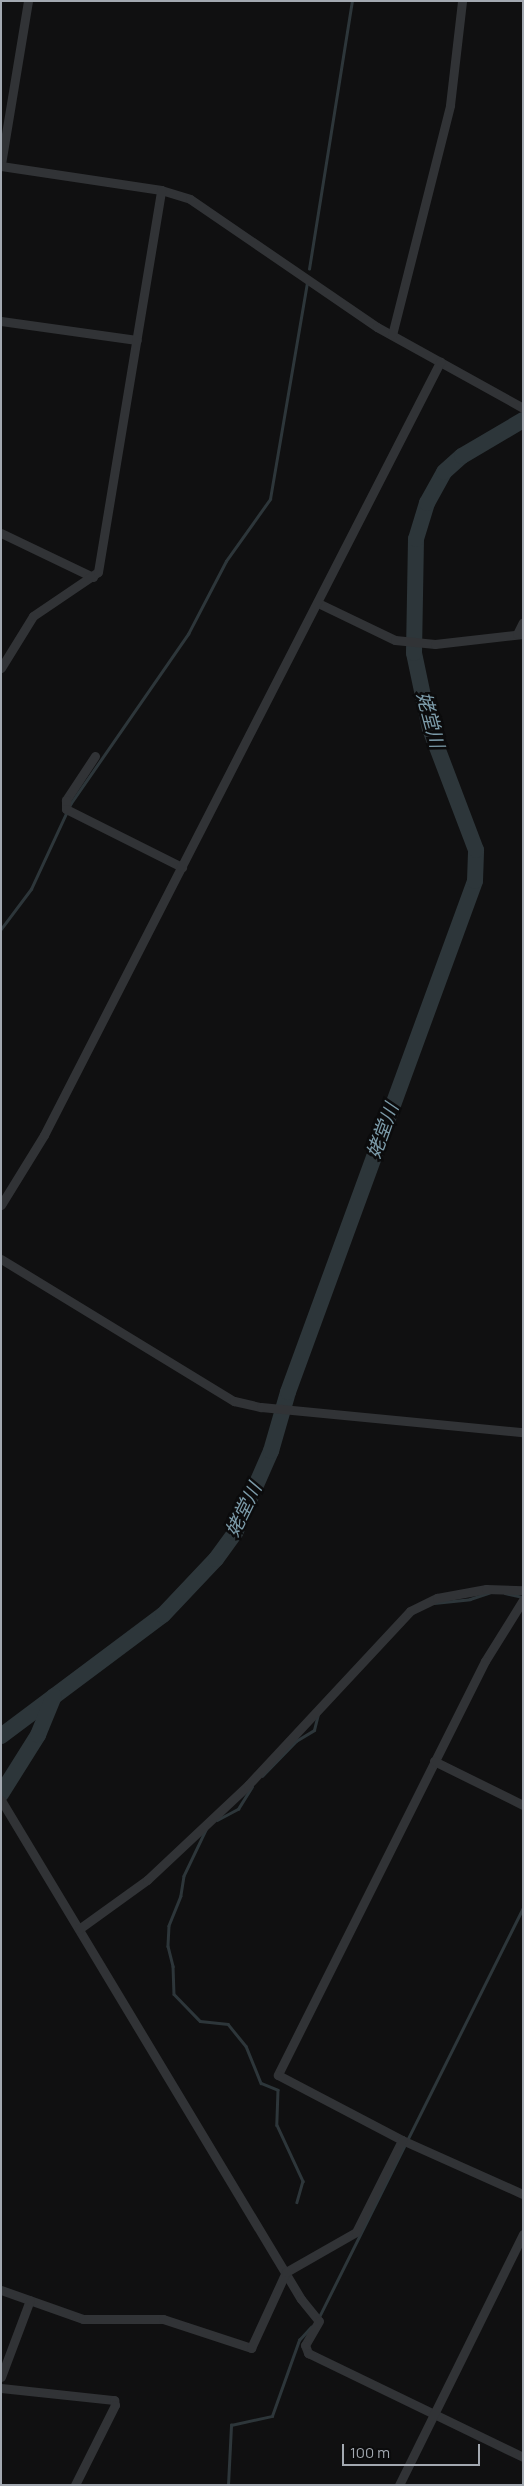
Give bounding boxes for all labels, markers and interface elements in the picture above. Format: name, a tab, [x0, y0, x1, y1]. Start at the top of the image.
water label: 姥堂川	[412, 690, 448, 750]
water label: 姥堂川	[363, 1100, 403, 1162]
water label: 姥堂川	[221, 1479, 267, 1541]
scale bar	[344, 2434, 482, 2466]
text: 100 m	[350, 2442, 390, 2463]

